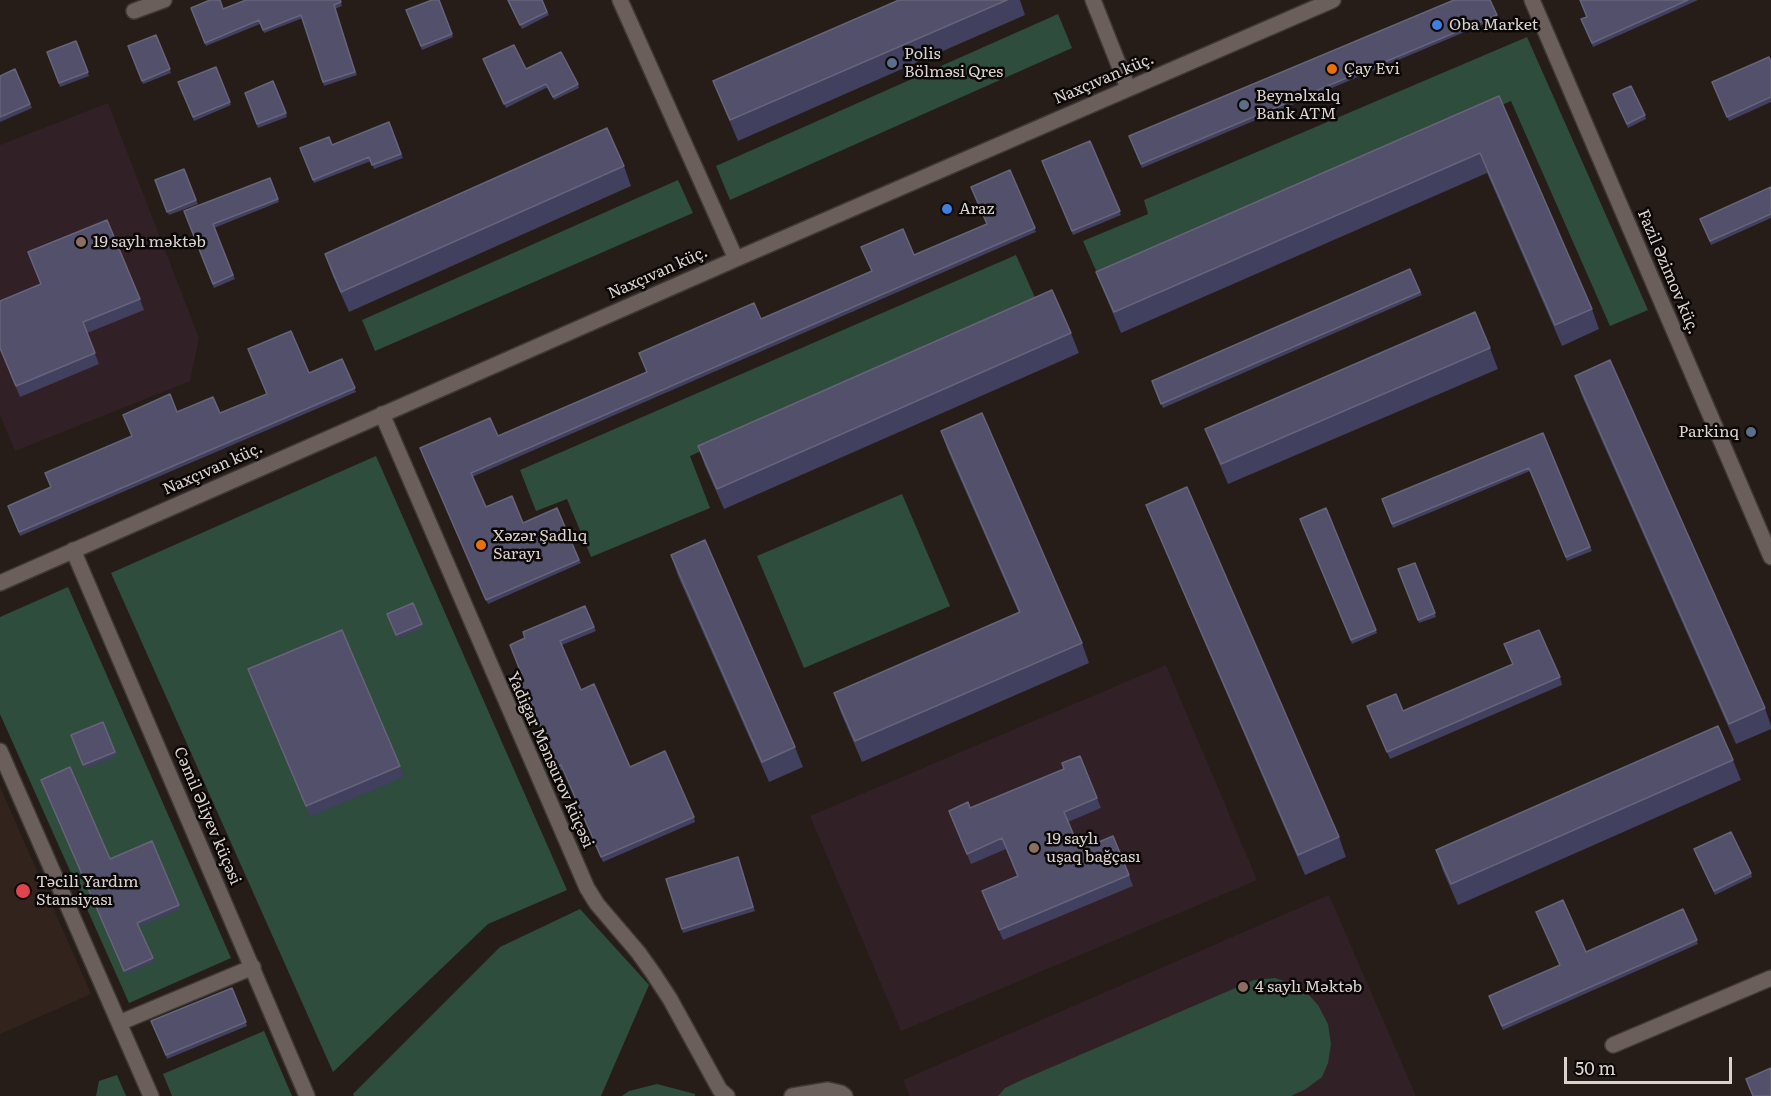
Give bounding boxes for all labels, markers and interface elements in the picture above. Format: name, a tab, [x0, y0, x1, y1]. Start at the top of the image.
place label: Oba Market	[1449, 15, 1538, 35]
marker: Oba Market	[1430, 18, 1444, 32]
place label: Polis Bölməsi Qres	[904, 44, 1003, 82]
street label: Naxçıvan küç.	[1051, 49, 1157, 109]
marker: Polis Bölməsi Qres	[885, 56, 899, 70]
place label: Çay Evi	[1344, 59, 1400, 79]
marker: Çay Evi	[1325, 62, 1339, 76]
place label: Beynəlxalq Bank ATM	[1256, 86, 1340, 124]
marker: Beynəlxalq Bank ATM	[1237, 98, 1251, 112]
place label: Araz	[959, 199, 994, 219]
marker: Araz	[940, 202, 954, 216]
street label: Fazil Əzimov küç.	[1633, 207, 1703, 337]
place label: 19 saylı məktəb	[93, 232, 206, 252]
marker: 19 saylı məktəb	[74, 235, 88, 249]
street label: Naxçıvan küç.	[605, 242, 711, 304]
place label: Parkinq	[1678, 422, 1739, 442]
marker: Parkinq	[1744, 425, 1758, 439]
street label: Naxçıvan küç.	[160, 438, 266, 500]
place label: Xəzər Şadlıq Sarayı	[493, 526, 587, 564]
marker: Xəzər Şadlıq Sarayı	[474, 538, 488, 552]
street label: Yadigar Mənsurov küçəsi	[502, 669, 598, 851]
street label: Cəmil Əliyev küçəsi	[169, 744, 245, 888]
place label: 19 saylı uşaq bağçası	[1046, 829, 1141, 867]
marker: 19 saylı uşaq bağçası	[1027, 841, 1041, 855]
place label: Təcili Yardım Stansiyası	[36, 872, 139, 910]
marker: Təcili Yardım Stansiyası	[14, 882, 32, 900]
place label: 4 saylı Məktəb	[1255, 977, 1362, 997]
marker: 4 saylı Məktəb	[1236, 980, 1250, 994]
scale bar	[1567, 1045, 1735, 1083]
text: 50 m	[1575, 1054, 1616, 1081]

